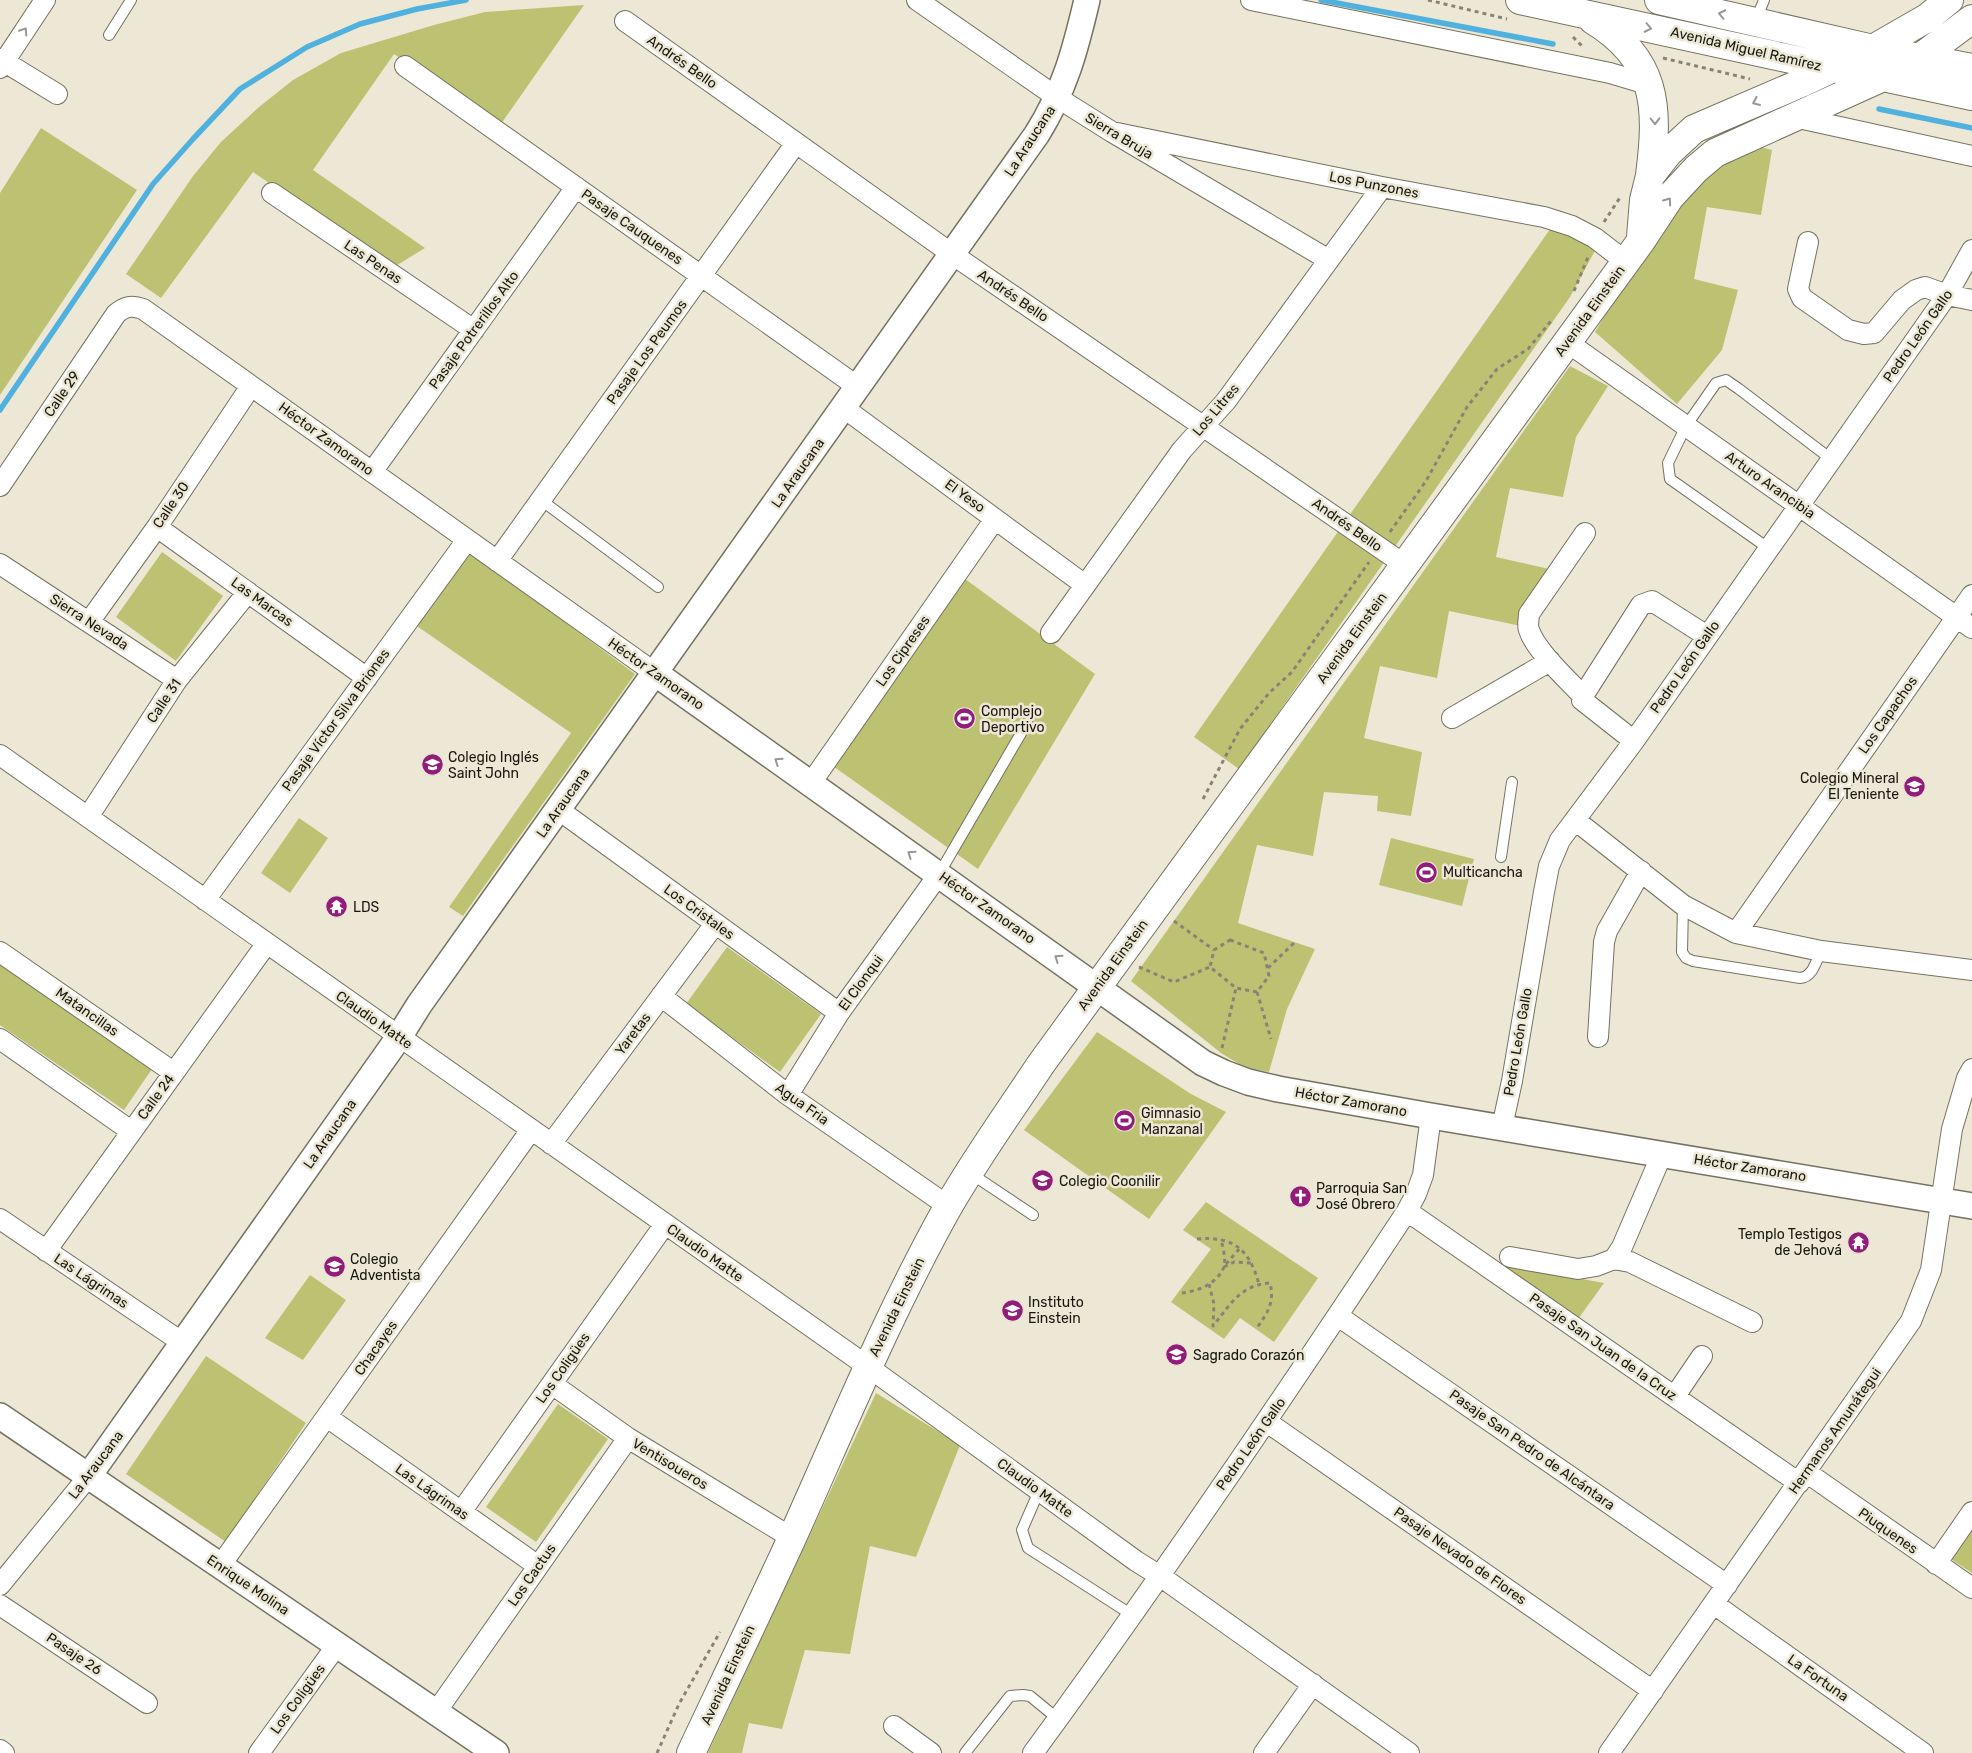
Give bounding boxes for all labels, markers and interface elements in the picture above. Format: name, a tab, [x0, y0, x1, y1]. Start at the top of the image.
one-way arrow	[1718, 9, 1727, 20]
one-way arrow	[1643, 22, 1652, 32]
street label: Avenida Miguel Ramírez	[1669, 23, 1823, 75]
one-way arrow	[18, 27, 28, 36]
street label: Andrés Bello	[644, 32, 720, 92]
one-way arrow	[1752, 95, 1761, 106]
street label: La Araucana	[1001, 102, 1059, 180]
street label: Sierra Bruja	[1082, 109, 1156, 163]
one-way arrow	[1649, 117, 1660, 125]
street label: Los Punzones	[1328, 168, 1420, 202]
street label: Pasaje Cauquenes	[578, 186, 686, 268]
one-way arrow	[1662, 197, 1671, 206]
street label: Las Penas	[341, 236, 405, 288]
street label: Avenida Einstein	[1551, 262, 1629, 360]
street label: Andrés Bello	[974, 266, 1052, 326]
street label: Pasaje Potrerillos Alto	[425, 268, 523, 392]
street label: Pedro León Gallo	[1880, 286, 1956, 386]
street label: Pasaje Los Peumos	[603, 296, 691, 408]
street label: Calle 29	[41, 368, 83, 420]
street label: Los Litres	[1189, 380, 1243, 440]
street label: Héctor Zamorano	[275, 399, 377, 479]
street label: La Araucana	[768, 435, 828, 511]
street label: Arturo Arancibia	[1722, 448, 1818, 522]
street label: El Yeso	[941, 476, 989, 516]
street label: Calle 30	[149, 478, 193, 531]
street label: Andrés Bello	[1309, 495, 1385, 555]
street label: Las Marcas	[228, 574, 296, 630]
street label: Avenida Einstein	[1313, 589, 1391, 687]
street label: Sierra Nevada	[47, 590, 131, 654]
street label: Los Cipreses	[872, 612, 934, 690]
street label: Pedro León Gallo	[1647, 617, 1723, 717]
street label: Héctor Zamorano	[605, 634, 707, 714]
street label: Pasaje Víctor Silva Briones	[279, 645, 393, 795]
street label: Los Capachos	[1855, 673, 1921, 757]
street label: Calle 31	[143, 676, 185, 726]
place label: Complejo Deportivo	[981, 703, 1045, 736]
sports icon: Complejo Deportivo	[953, 707, 977, 731]
place label: Colegio Inglés Saint John	[448, 749, 539, 782]
school or university icon: Colegio Inglés Saint John	[420, 753, 444, 777]
one-way arrow	[775, 758, 784, 767]
street label: La Araucana	[533, 765, 593, 841]
place label: Colegio Mineral El Teniente	[1800, 770, 1899, 803]
school or university icon: Colegio Mineral El Teniente	[1903, 774, 1927, 798]
one-way arrow	[907, 851, 917, 860]
sports icon: Multicancha	[1415, 860, 1439, 884]
place label: Multicancha	[1443, 864, 1523, 881]
street label: Héctor Zamorano	[936, 868, 1038, 948]
street label: Los Cristales	[660, 881, 738, 943]
temple icon: LDS	[325, 895, 349, 919]
place label: LDS	[353, 899, 380, 916]
street label: Avenida Einstein	[1074, 916, 1152, 1014]
street label: El Clonqui	[835, 952, 887, 1014]
one-way arrow	[1054, 955, 1064, 964]
street label: Matancillas	[52, 984, 122, 1040]
street label: Claudio Matte	[332, 987, 416, 1053]
street label: Pedro León Gallo	[1500, 987, 1536, 1097]
street label: Yaretas	[612, 1009, 654, 1059]
street label: Calle 24	[134, 1071, 178, 1123]
street label: Agua Fria	[772, 1079, 832, 1129]
street label: Héctor Zamorano	[1294, 1084, 1408, 1120]
street label: La Araucana	[300, 1096, 360, 1172]
place label: Gimnasio Manzanal	[1141, 1105, 1203, 1138]
sports icon: Gimnasio Manzanal	[1113, 1109, 1137, 1133]
street label: Héctor Zamorano	[1693, 1151, 1807, 1185]
school or university icon: Colegio Coonilir	[1031, 1169, 1055, 1193]
place label: Colegio Coonilir	[1059, 1173, 1161, 1190]
place label: Parroquia San José Obrero	[1316, 1180, 1407, 1213]
church icon: Parroquia San José Obrero	[1288, 1184, 1312, 1208]
street label: Claudio Matte	[663, 1220, 747, 1286]
place label: Templo Testigos de Jehová	[1738, 1226, 1842, 1259]
temple icon: Templo Testigos de Jehová	[1846, 1230, 1870, 1254]
street label: Las Lágrimas	[51, 1250, 131, 1312]
place label: Colegio Adventista	[350, 1251, 421, 1284]
school or university icon: Colegio Adventista	[322, 1255, 346, 1279]
street label: Avenida Einstein	[866, 1255, 928, 1359]
street label: Pasaje San Juan de la Cruz	[1526, 1290, 1680, 1404]
place label: Instituto Einstein	[1028, 1294, 1084, 1327]
school or university icon: Instituto Einstein	[1000, 1298, 1024, 1322]
street label: Chacayes	[351, 1317, 401, 1379]
street label: Los Coligües	[532, 1329, 594, 1407]
school or university icon: Sagrado Corazón	[1165, 1343, 1189, 1367]
place label: Sagrado Corazón	[1193, 1347, 1304, 1364]
street label: Hermanos Amunátegui	[1785, 1365, 1885, 1497]
street label: Pasaje San Pedro de Alcántara	[1446, 1386, 1618, 1514]
street label: Pedro León Gallo	[1213, 1394, 1289, 1494]
street label: La Araucana	[65, 1428, 127, 1502]
street label: Ventisoueros	[629, 1435, 711, 1493]
street label: Claudio Matte	[994, 1455, 1076, 1521]
street label: Las Lágrimas	[392, 1460, 472, 1524]
street label: Pasaje Nevado de Flores	[1390, 1504, 1530, 1608]
street label: Piuquenes	[1855, 1504, 1921, 1558]
street label: Los Cactus	[504, 1541, 560, 1609]
street label: Enrique Molina	[204, 1551, 292, 1619]
street label: Avenida Einstein	[697, 1622, 759, 1728]
street label: Pasaje 26	[43, 1629, 105, 1679]
street label: La Fortuna	[1784, 1651, 1852, 1705]
street label: Los Coligües	[267, 1661, 329, 1737]

